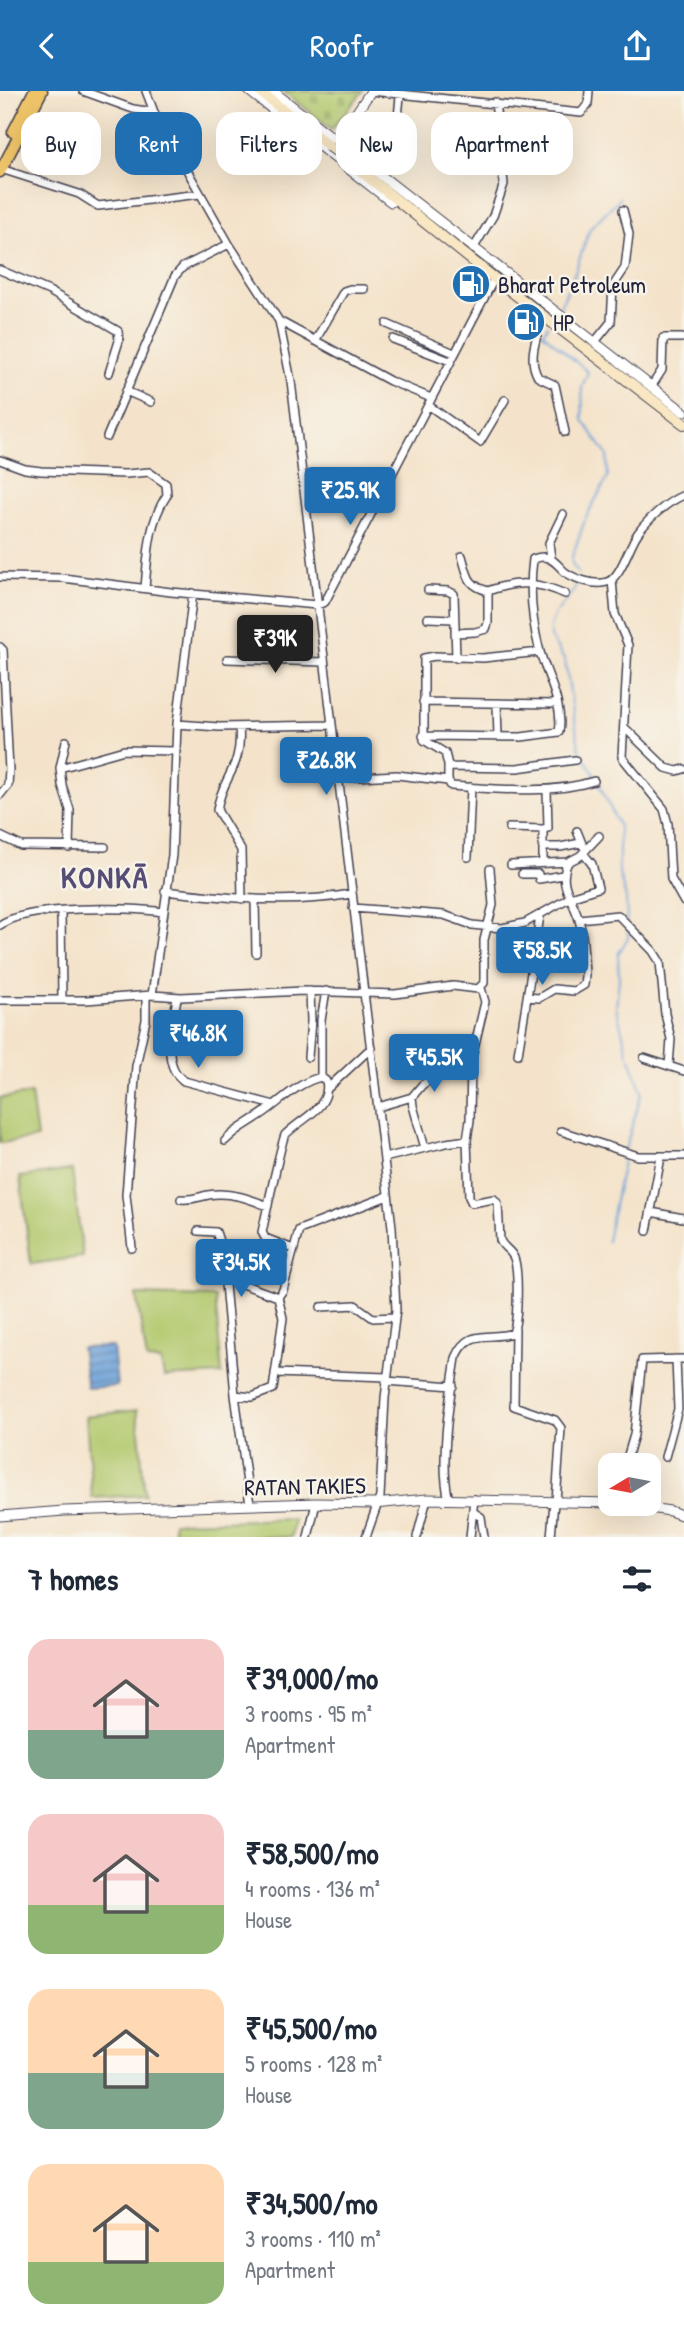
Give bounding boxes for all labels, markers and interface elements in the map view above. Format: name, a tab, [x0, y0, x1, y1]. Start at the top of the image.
text: Roofr	[310, 24, 374, 67]
icon: back	[28, 27, 66, 65]
icon: share	[618, 27, 656, 65]
chip: Buy	[21, 112, 101, 175]
chip: Rent	[115, 112, 202, 175]
chip: Filters	[216, 112, 322, 175]
chip: New	[336, 112, 417, 175]
chip: Apartment	[431, 112, 573, 175]
fuel station icon: Bharat Petroleum	[450, 263, 492, 305]
place label: Bharat Petroleum	[498, 269, 646, 300]
fuel station icon: HP	[505, 301, 547, 343]
place label: HP	[553, 307, 575, 338]
pin: ₹25.9K	[293, 467, 407, 527]
text: ₹25.9K	[320, 474, 380, 505]
pin: ₹39K	[234, 615, 316, 675]
text: ₹39K	[253, 622, 297, 653]
pin: ₹26.8K	[269, 737, 383, 797]
text: ₹26.8K	[296, 744, 356, 775]
district label: KONKĀ	[61, 857, 149, 897]
pin: ₹58.5K	[485, 927, 599, 987]
text: ₹58.5K	[512, 934, 572, 965]
pin: ₹46.8K	[141, 1011, 255, 1070]
text: ₹46.8K	[169, 1017, 227, 1048]
pin: ₹45.5K	[377, 1035, 491, 1094]
text: ₹45.5K	[405, 1041, 463, 1072]
pin: ₹34.5K	[184, 1239, 298, 1299]
text: ₹34.5K	[212, 1246, 270, 1277]
north arrow	[598, 1453, 662, 1515]
map controls	[598, 1453, 661, 1516]
street label: RATAN TAKIES	[244, 1469, 366, 1503]
text: 7 homes	[28, 1559, 118, 1599]
icon: filters	[618, 1560, 656, 1598]
text: ₹39,000/mo	[245, 1658, 378, 1698]
icon: home	[84, 1667, 168, 1751]
text: 3 rooms · 95 m²	[245, 1698, 372, 1729]
text: Apartment	[245, 1729, 335, 1760]
text: ₹58,500/mo	[245, 1833, 379, 1873]
icon: home	[84, 1842, 168, 1926]
text: 4 rooms · 136 m²	[245, 1873, 380, 1904]
text: House	[245, 1904, 292, 1935]
text: ₹45,500/mo	[245, 2008, 377, 2048]
icon: home	[84, 2017, 168, 2101]
text: 5 rooms · 128 m²	[245, 2048, 382, 2079]
text: House	[245, 2079, 292, 2110]
text: ₹34,500/mo	[245, 2183, 378, 2223]
icon: home	[84, 2192, 168, 2276]
text: 3 rooms · 110 m²	[245, 2223, 381, 2254]
text: Apartment	[245, 2254, 335, 2285]

